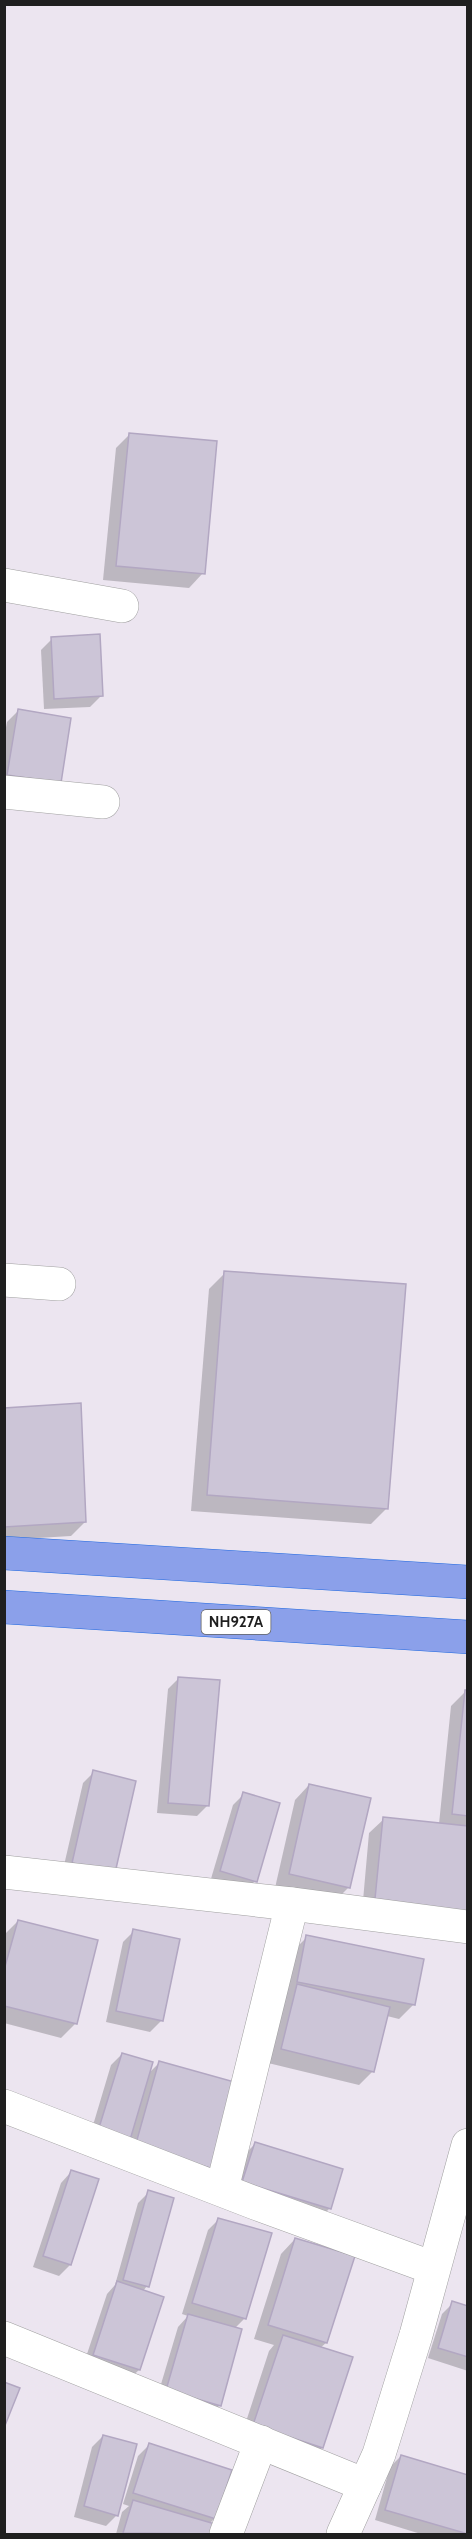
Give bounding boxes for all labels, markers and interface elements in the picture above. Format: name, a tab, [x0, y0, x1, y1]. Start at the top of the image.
road number: NH927A	[202, 1610, 270, 1634]

